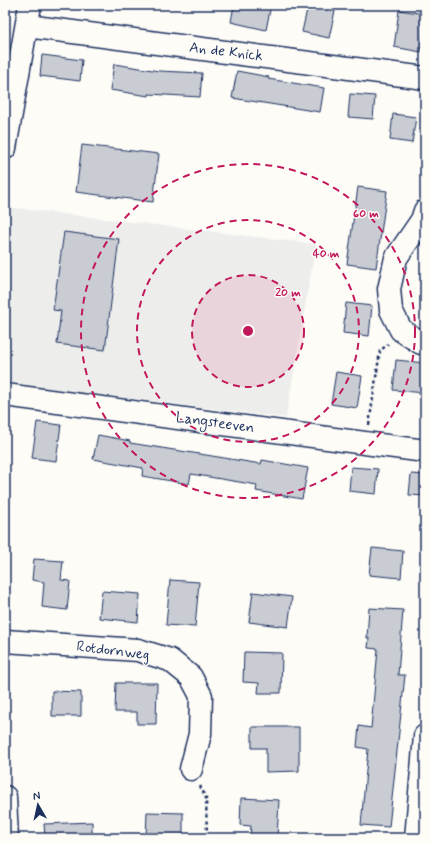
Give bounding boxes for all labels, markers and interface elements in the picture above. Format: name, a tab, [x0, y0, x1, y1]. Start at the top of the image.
street label: An de Knick	[188, 38, 264, 66]
text: 60 m	[353, 206, 379, 222]
text: 40 m	[313, 246, 340, 262]
text: 20 m	[275, 285, 301, 301]
centre of rings	[241, 324, 255, 338]
street label: Langsteeven	[174, 408, 256, 439]
street label: Rotdornweg	[75, 637, 151, 665]
north arrow	[18, 785, 58, 825]
text: N	[32, 789, 41, 804]

